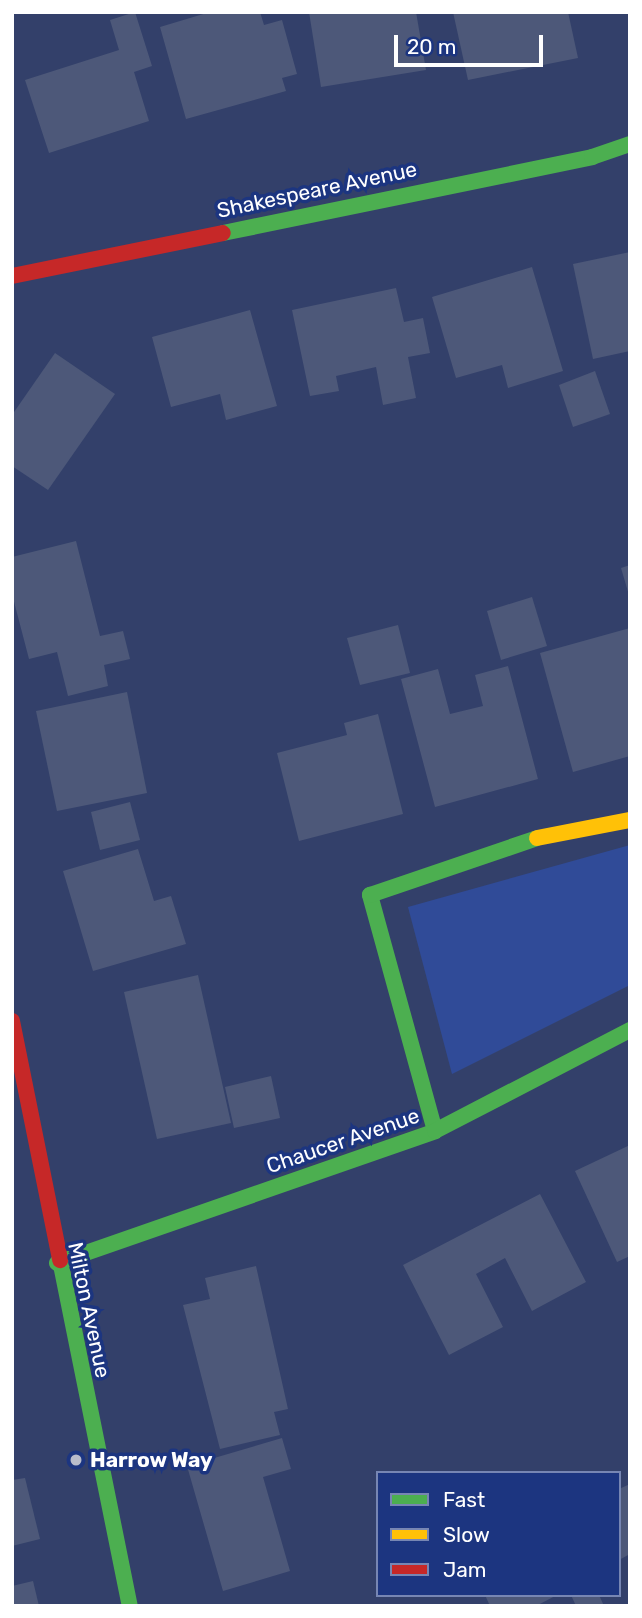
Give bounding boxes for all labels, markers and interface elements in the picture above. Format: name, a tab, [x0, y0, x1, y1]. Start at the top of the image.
scale bar	[397, 21, 546, 65]
text: 20 m	[407, 34, 456, 59]
street label: Shakespeare Avenue	[214, 156, 420, 224]
street label: Chaucer Avenue	[263, 1103, 423, 1179]
street label: Milton Avenue	[62, 1240, 116, 1380]
place label: Harrow Way	[90, 1447, 213, 1473]
marker: Harrow Way	[68, 1452, 84, 1468]
legend	[376, 1471, 621, 1597]
text: Fast	[443, 1487, 485, 1512]
text: Slow	[443, 1522, 490, 1547]
text: Jam	[443, 1557, 487, 1582]

